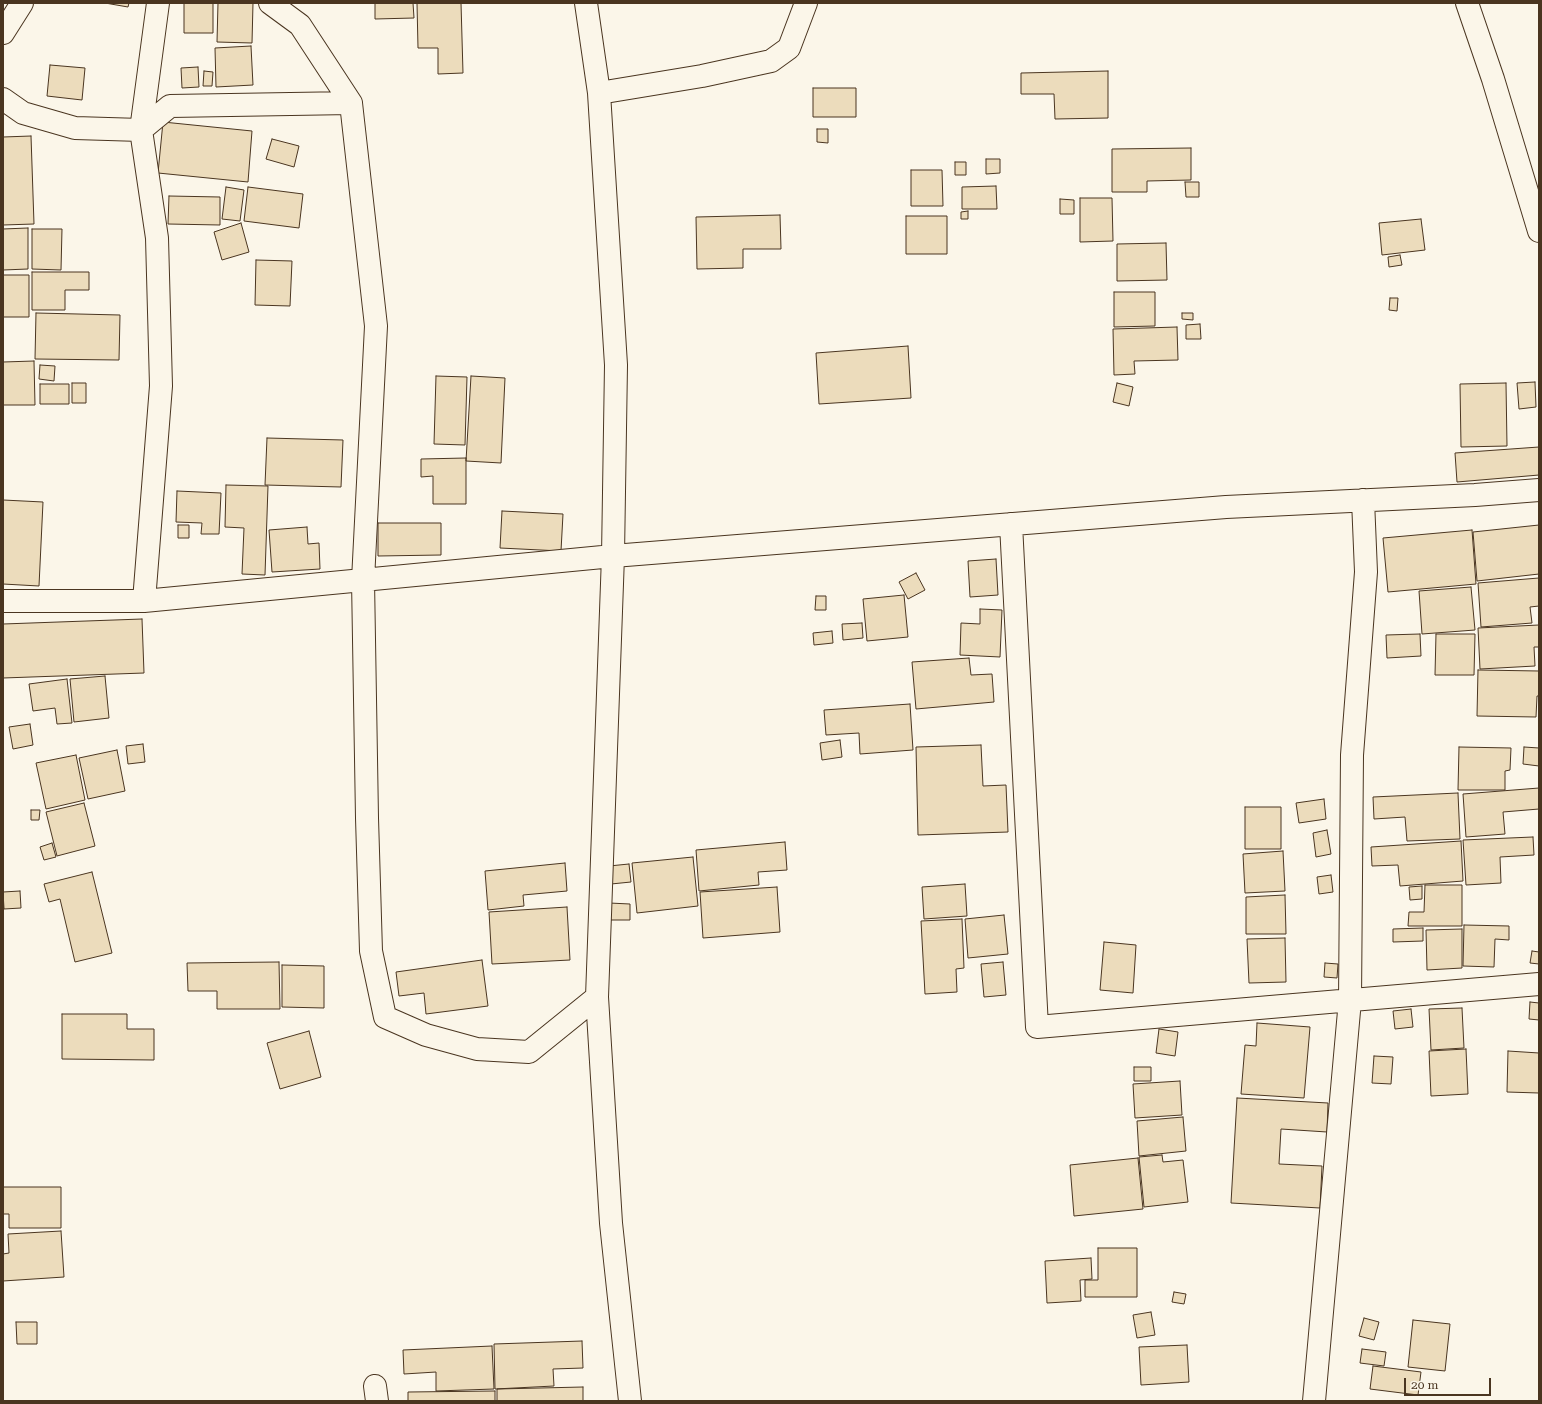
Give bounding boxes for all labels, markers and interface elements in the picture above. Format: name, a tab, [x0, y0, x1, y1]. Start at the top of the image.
scale bar	[1406, 1370, 1493, 1396]
text: 20 m	[1411, 1378, 1438, 1392]

